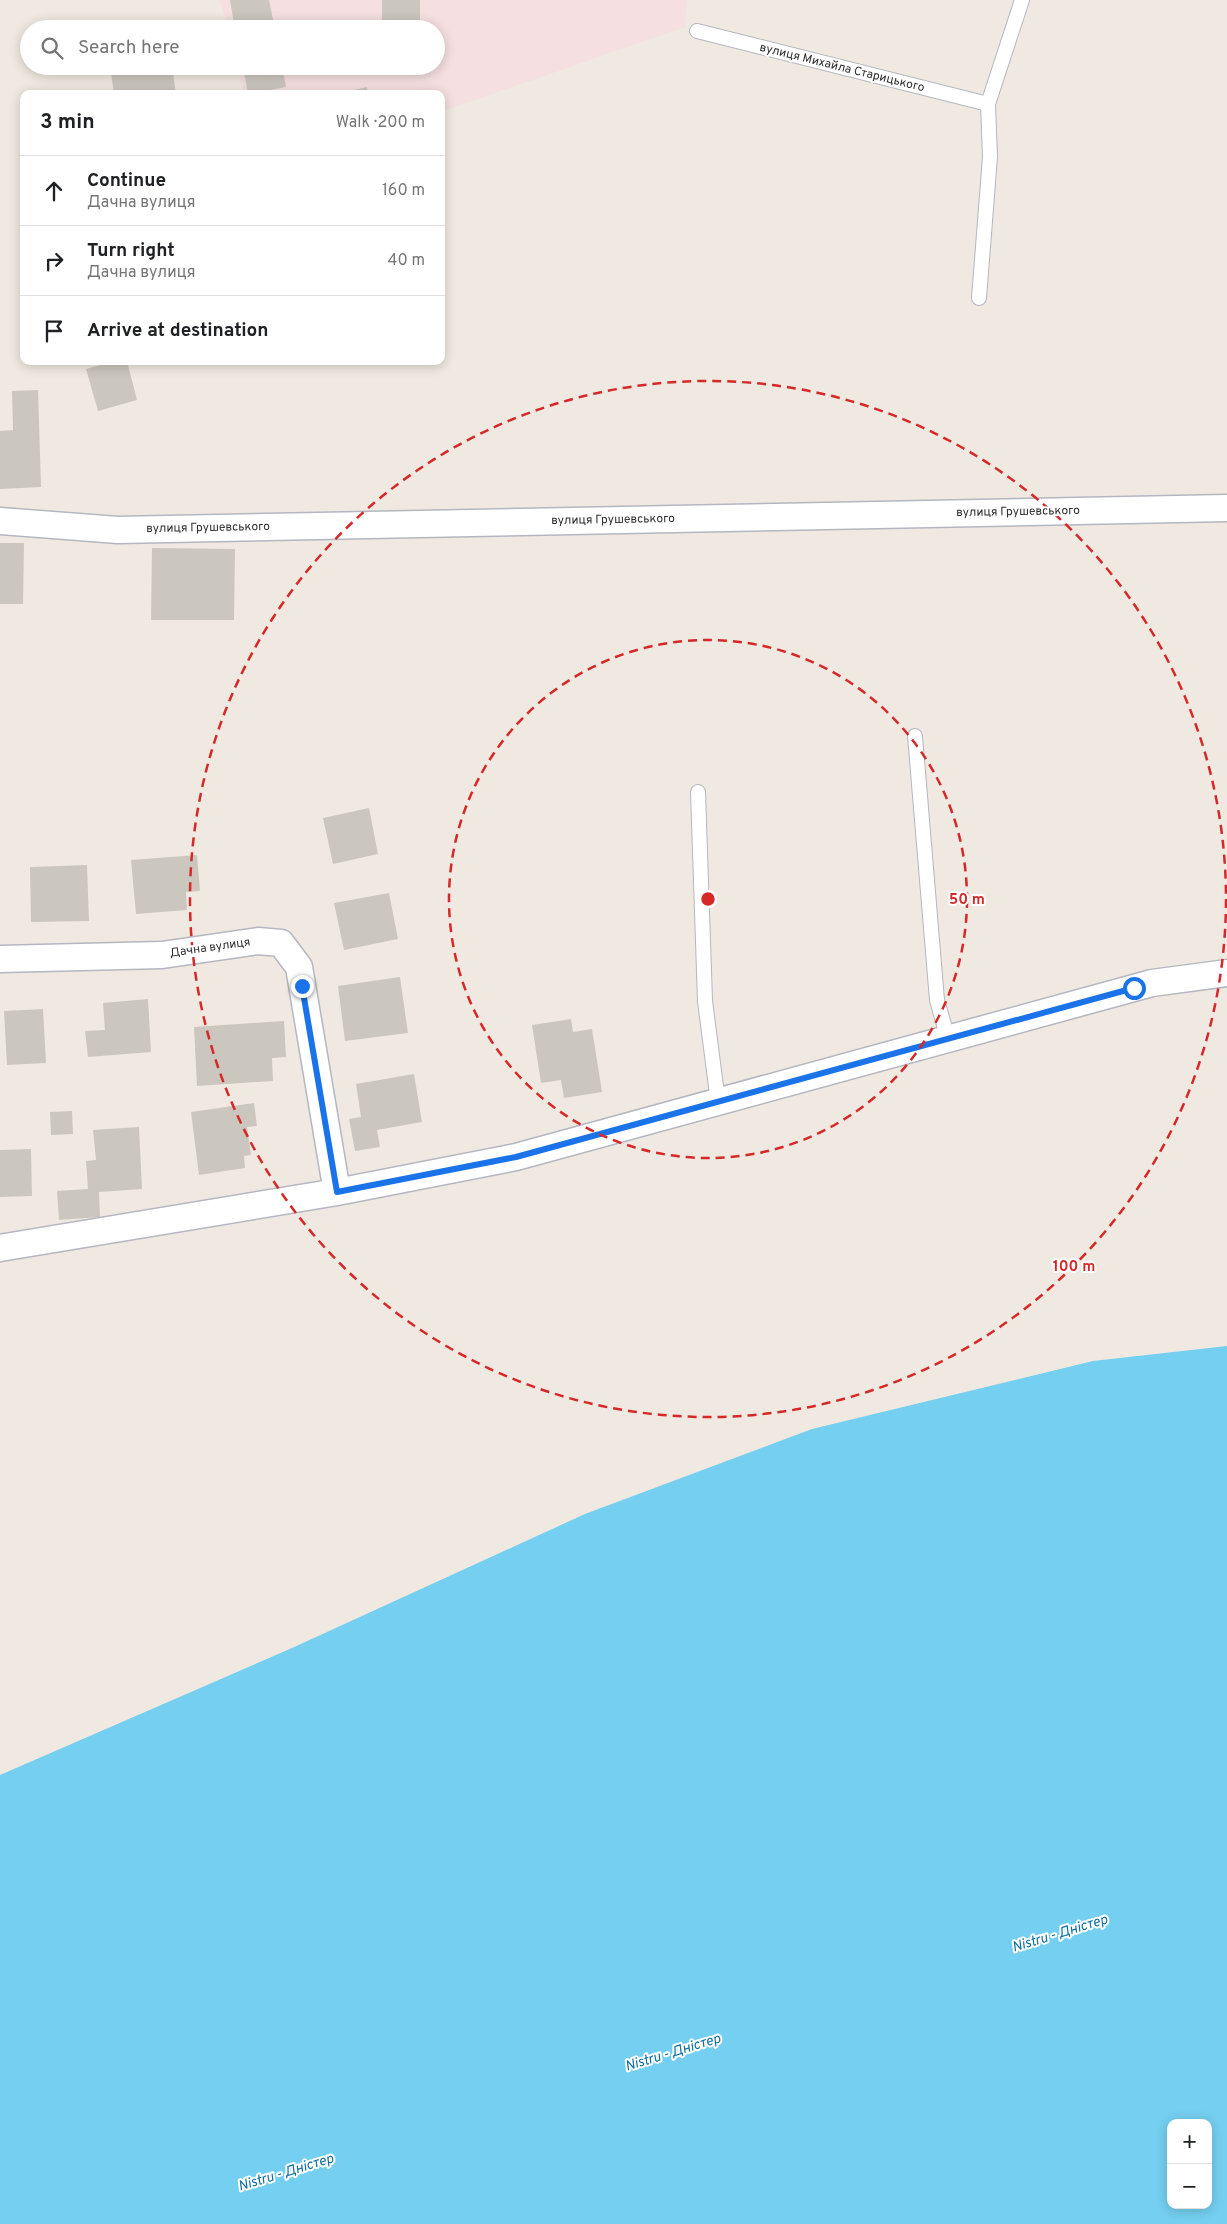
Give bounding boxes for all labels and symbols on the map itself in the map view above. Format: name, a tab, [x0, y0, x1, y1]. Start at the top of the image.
street label: вулиця Михайла Старицького	[758, 40, 927, 96]
street label: вулиця Грушевського	[956, 503, 1080, 521]
street label: вулиця Грушевського	[551, 511, 675, 529]
street label: вулиця Грушевського	[146, 519, 270, 537]
centre of rings	[699, 890, 717, 908]
text: 50 m	[949, 891, 985, 910]
street label: Дачна вулиця	[169, 934, 251, 962]
route end	[291, 975, 314, 998]
route start	[1123, 977, 1146, 1000]
text: 100 m	[1053, 1258, 1095, 1277]
water label: Nistru - Дністер	[1010, 1911, 1110, 1957]
water label: Nistru - Дністер	[623, 2030, 723, 2076]
water label: Nistru - Дністер	[236, 2150, 336, 2196]

